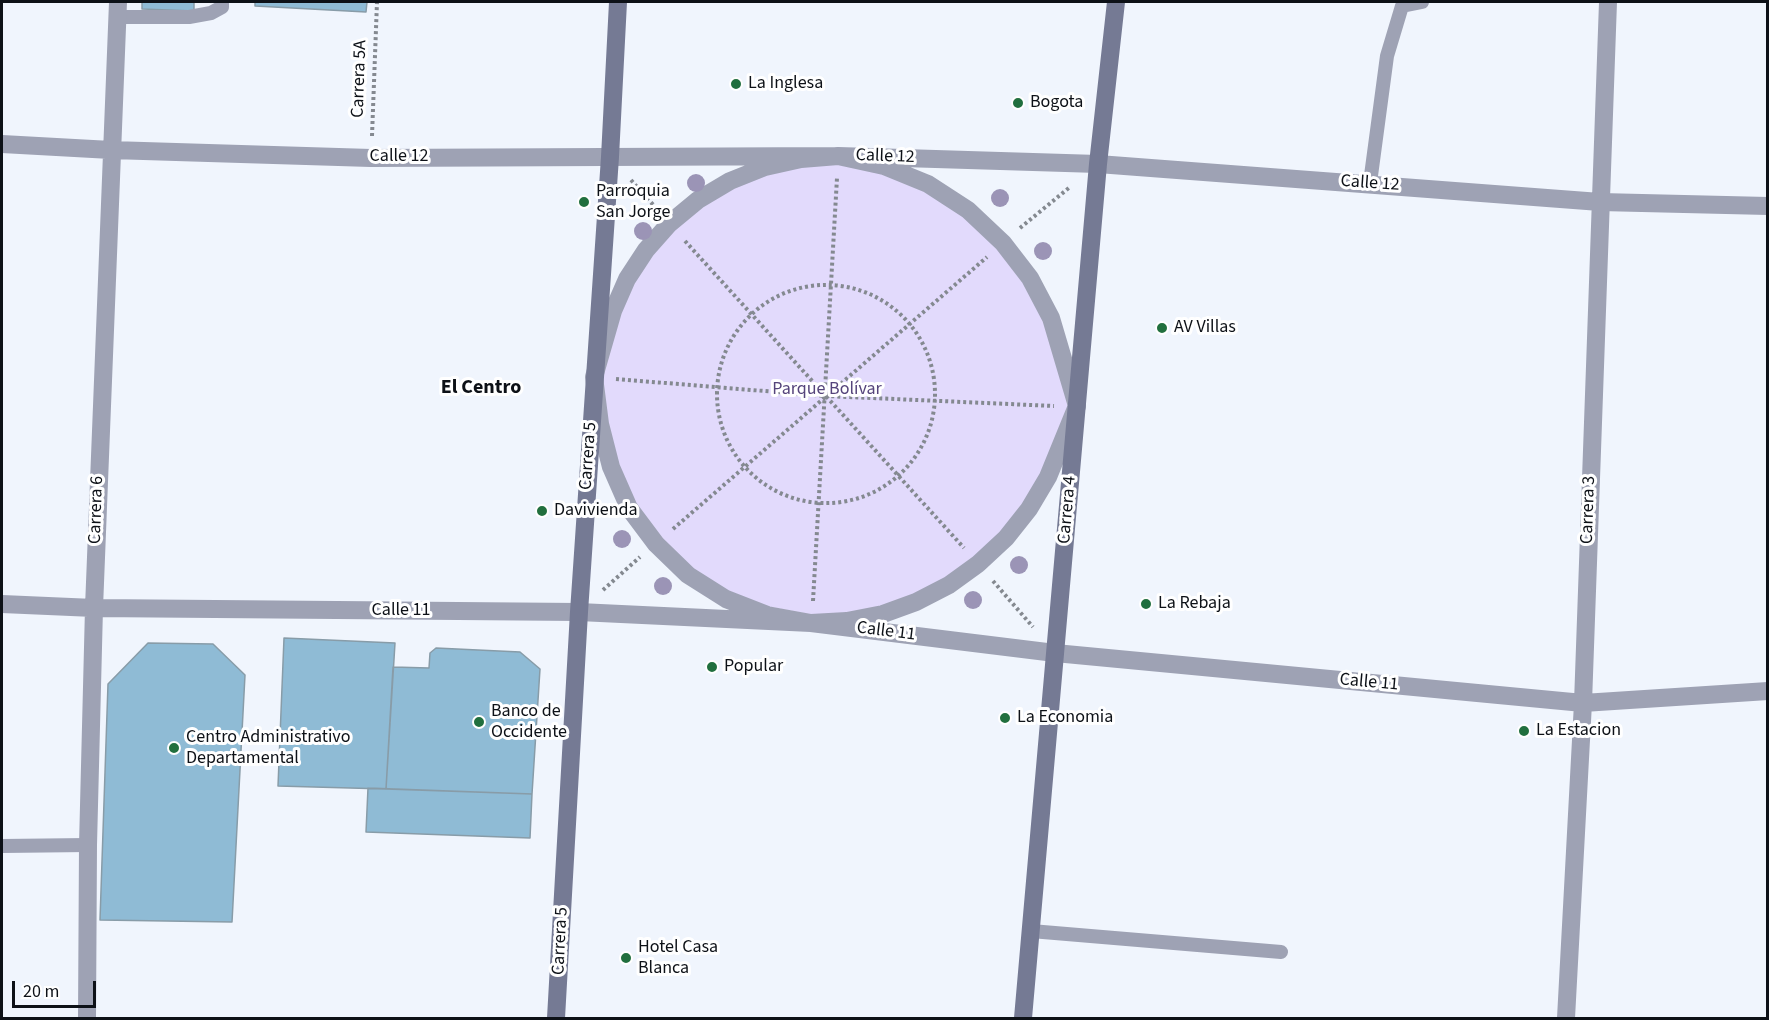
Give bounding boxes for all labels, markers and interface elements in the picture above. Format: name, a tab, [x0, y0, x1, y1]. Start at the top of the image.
street label: Carrera 5A	[348, 40, 372, 118]
place label: La Inglesa	[748, 73, 823, 95]
marker: La Inglesa	[729, 77, 743, 91]
place label: Bogota	[1030, 92, 1083, 114]
marker: Bogota	[1011, 96, 1025, 110]
street label: Calle 12	[855, 145, 915, 169]
street label: Calle 12	[370, 146, 428, 168]
street label: Calle 12	[1340, 171, 1400, 197]
place label: Parroquia San Jorge	[596, 181, 670, 224]
marker: Parroquia San Jorge	[577, 195, 591, 209]
place label: AV Villas	[1174, 317, 1236, 339]
marker: AV Villas	[1155, 321, 1169, 335]
district label: El Centro	[441, 377, 521, 401]
park label: Parque Bolívar	[772, 379, 882, 401]
street label: Carrera 5	[576, 421, 602, 491]
street label: Carrera 4	[1054, 475, 1082, 545]
street label: Carrera 6	[85, 476, 109, 544]
street label: Carrera 3	[1577, 476, 1601, 544]
place label: Davivienda	[554, 500, 638, 522]
marker: Davivienda	[535, 504, 549, 518]
place label: La Rebaja	[1158, 593, 1231, 615]
marker: La Rebaja	[1139, 597, 1153, 611]
street label: Calle 11	[372, 600, 430, 622]
street label: Calle 11	[855, 618, 917, 646]
place label: Popular	[724, 656, 783, 678]
marker: Popular	[705, 660, 719, 674]
street label: Calle 11	[1339, 670, 1399, 696]
place label: Banco de Occidente	[491, 701, 567, 744]
place label: La Economia	[1017, 707, 1113, 729]
marker: La Economia	[998, 711, 1012, 725]
marker: Banco de Occidente	[472, 715, 486, 729]
place label: La Estacion	[1536, 720, 1621, 742]
marker: La Estacion	[1517, 724, 1531, 738]
place label: Centro Administrativo Departamental	[186, 727, 350, 770]
marker: Centro Administrativo Departamental	[167, 741, 181, 755]
street label: Carrera 5	[548, 906, 574, 976]
place label: Hotel Casa Blanca	[638, 937, 718, 980]
marker: Hotel Casa Blanca	[619, 951, 633, 965]
scale bar	[15, 969, 99, 1007]
text: 20 m	[23, 979, 59, 1004]

